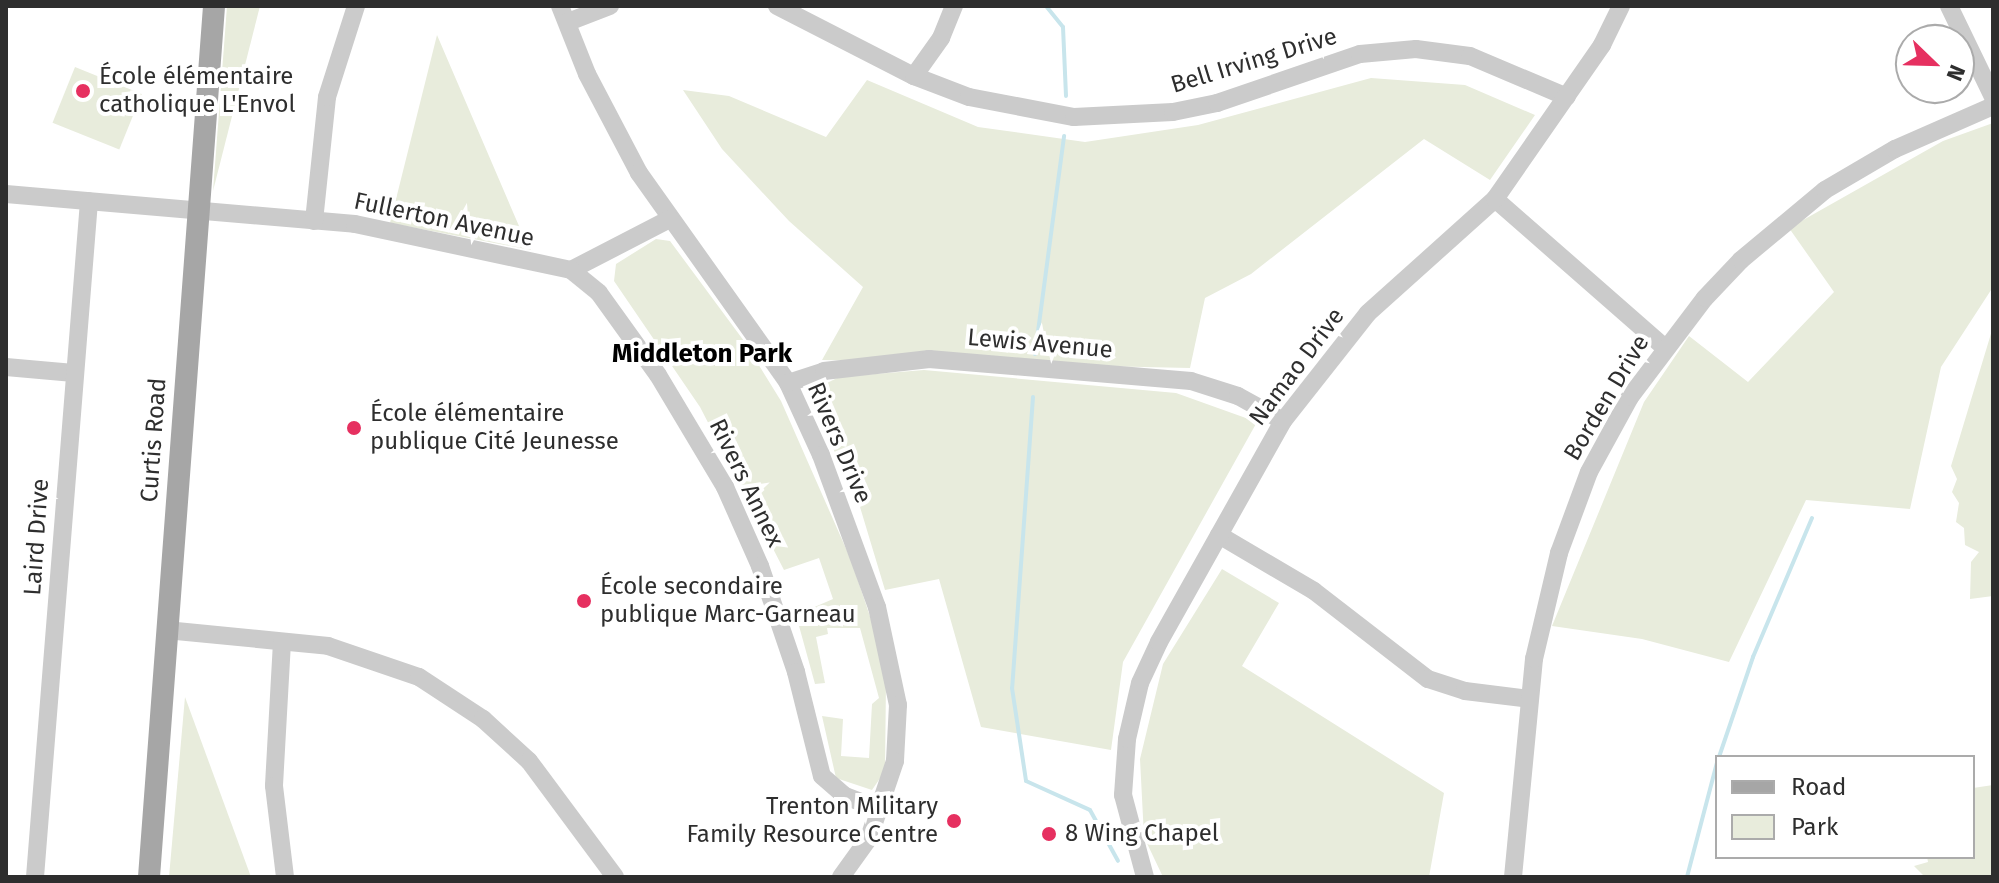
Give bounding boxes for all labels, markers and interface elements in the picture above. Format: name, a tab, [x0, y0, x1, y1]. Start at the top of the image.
street label: Bell Irving Drive	[1167, 22, 1341, 100]
north arrow	[1895, 24, 1975, 104]
text: N	[1940, 61, 1971, 85]
place label: École élémentaire catholique L'Envol	[99, 63, 296, 119]
marker: École élémentaire catholique L'Envol	[74, 82, 92, 100]
street label: Fullerton Avenue	[351, 187, 537, 253]
street label: Namao Drive	[1243, 303, 1351, 431]
street label: Lewis Avenue	[966, 323, 1114, 365]
street label: Borden Drive	[1558, 330, 1656, 466]
district label: Middleton Park	[612, 338, 792, 370]
street label: Curtis Road	[135, 377, 173, 503]
street label: Rivers Drive	[801, 378, 877, 508]
place label: École élémentaire publique Cité Jeunesse	[370, 400, 619, 456]
street label: Rivers Annex	[703, 414, 789, 552]
marker: École élémentaire publique Cité Jeunesse	[345, 419, 363, 437]
street label: Laird Drive	[19, 478, 55, 596]
place label: École secondaire publique Marc-Garneau	[600, 573, 856, 629]
marker: École secondaire publique Marc-Garneau	[575, 592, 593, 610]
legend	[1715, 755, 1975, 859]
text: Road	[1791, 773, 1846, 801]
place label: Trenton Military Family Resource Centre	[687, 793, 938, 849]
marker: Trenton Military Family Resource Centre	[945, 812, 963, 830]
text: Park	[1791, 813, 1838, 841]
place label: 8 Wing Chapel	[1065, 820, 1219, 848]
marker: 8 Wing Chapel	[1040, 825, 1058, 843]

